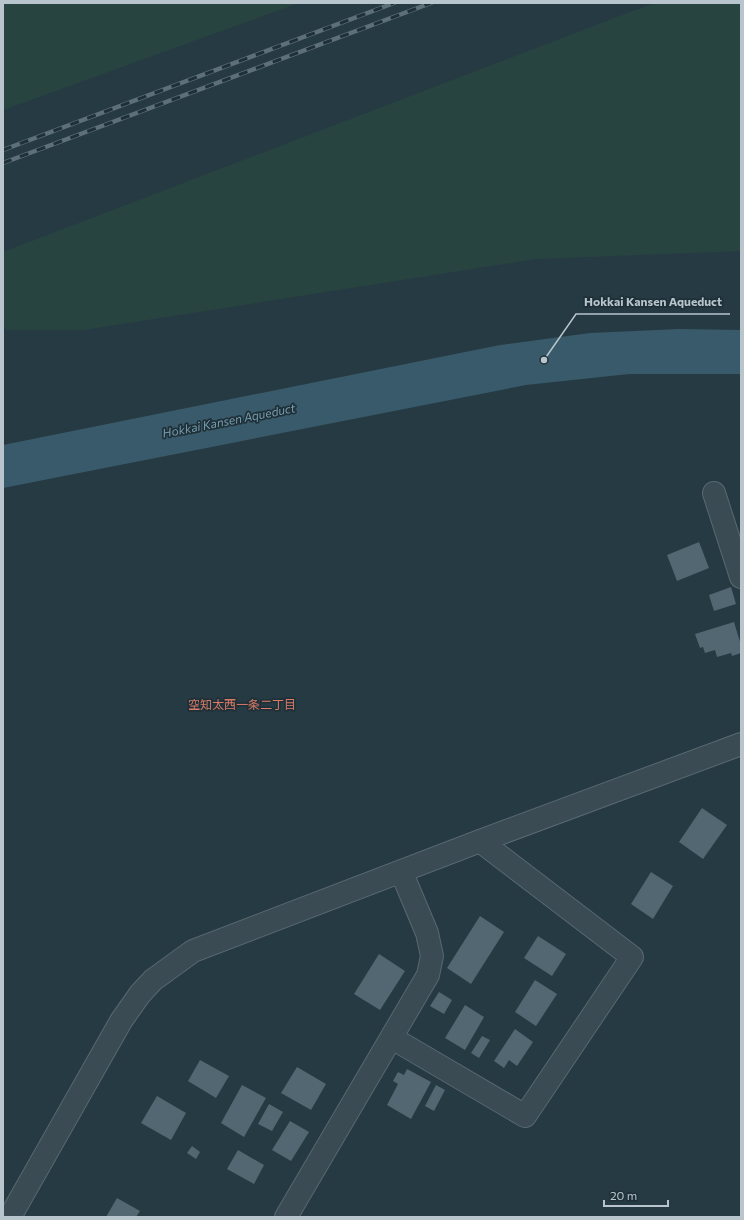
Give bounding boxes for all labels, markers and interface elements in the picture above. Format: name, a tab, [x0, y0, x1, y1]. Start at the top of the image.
callout: Hokkai Kansen Aqueduct	[576, 290, 730, 314]
text: Hokkai Kansen Aqueduct	[584, 294, 722, 308]
water label: Hokkai Kansen Aqueduct	[161, 400, 298, 440]
district label: 空知太西一条二丁目	[188, 697, 296, 711]
scale bar	[604, 1182, 668, 1208]
text: 20 m	[610, 1188, 637, 1202]

